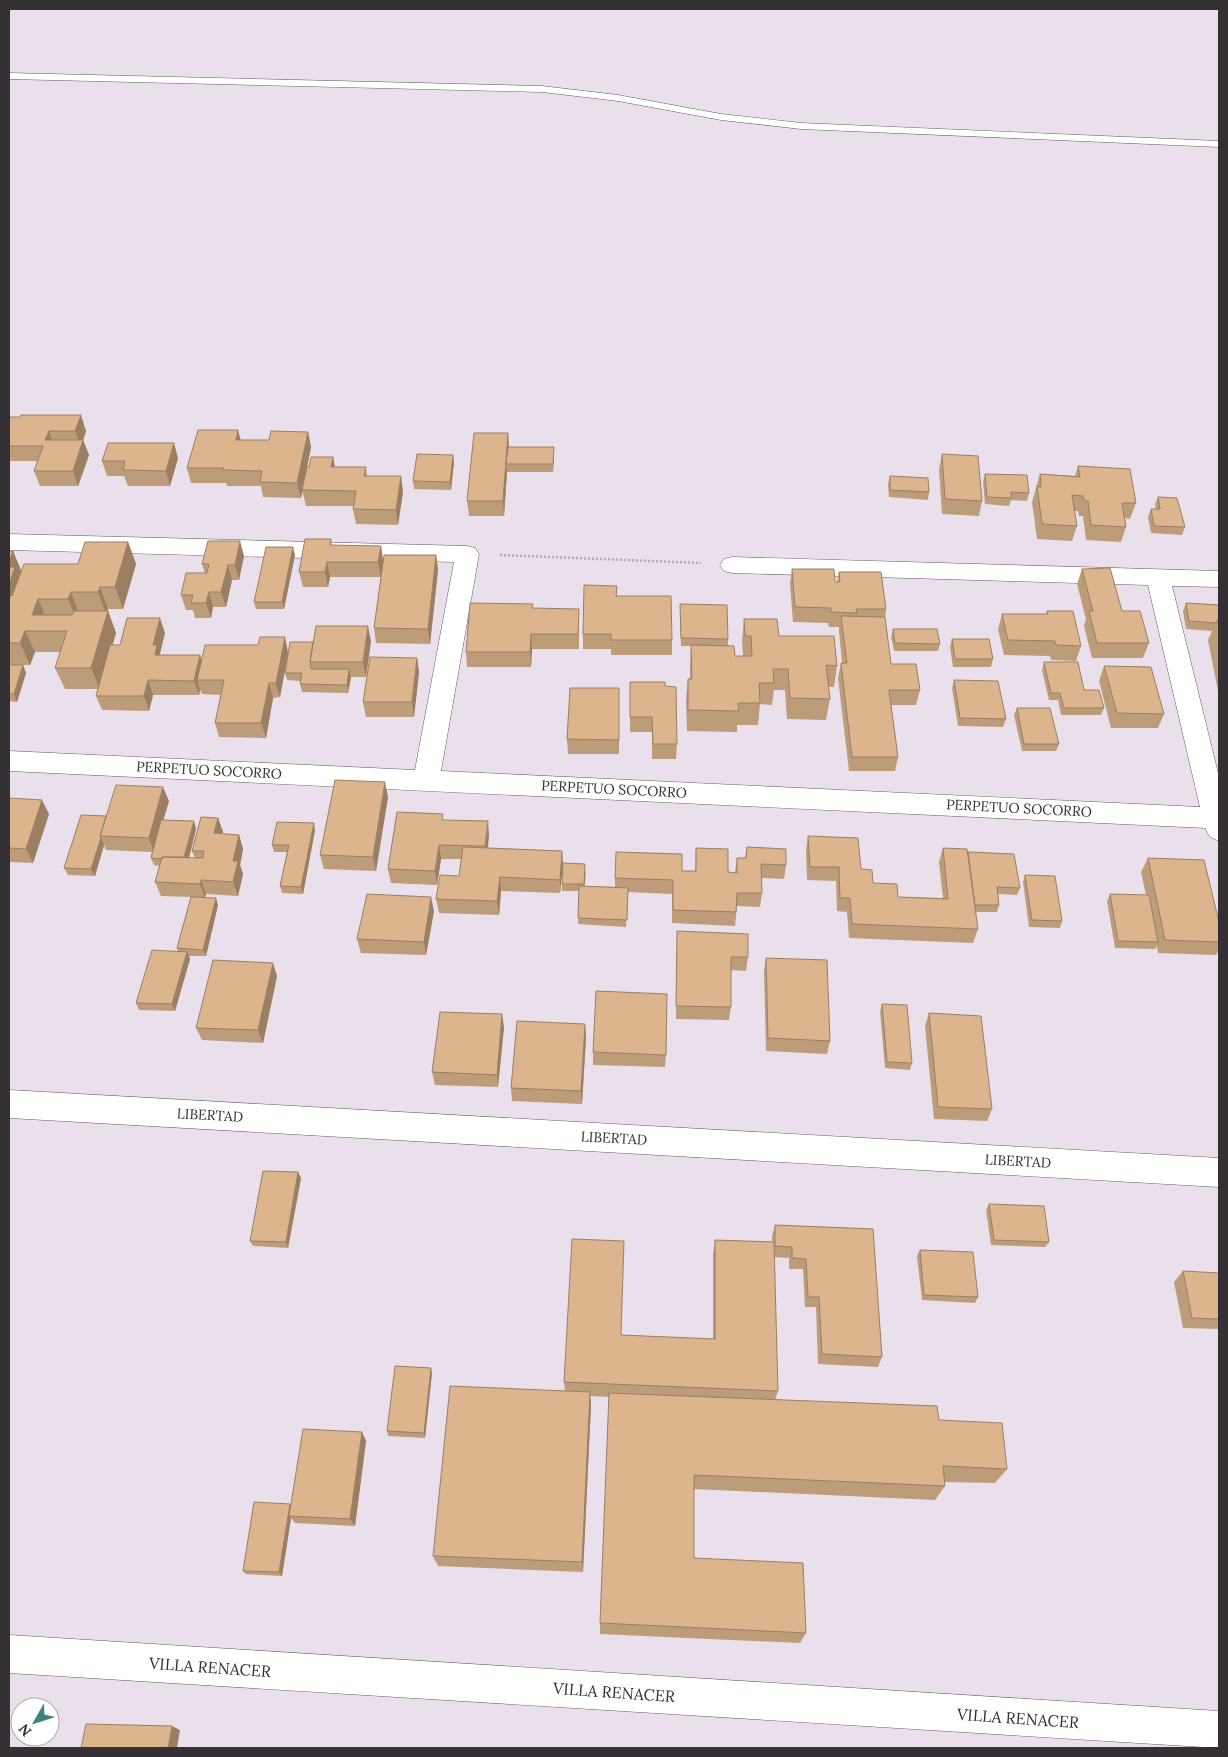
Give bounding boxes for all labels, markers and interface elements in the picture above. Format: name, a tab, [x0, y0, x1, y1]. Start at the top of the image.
street label: PERPETUO SOCORRO	[136, 757, 282, 783]
street label: PERPETUO SOCORRO	[541, 776, 687, 802]
street label: PERPETUO SOCORRO	[946, 795, 1092, 821]
street label: LIBERTAD	[176, 1104, 244, 1126]
street label: LIBERTAD	[580, 1127, 648, 1149]
street label: LIBERTAD	[984, 1150, 1052, 1172]
street label: VILLA RENACER	[147, 1653, 273, 1681]
street label: VILLA RENACER	[551, 1678, 677, 1706]
north arrow	[10, 1697, 60, 1747]
street label: VILLA RENACER	[955, 1704, 1081, 1732]
text: N	[14, 1720, 35, 1740]

